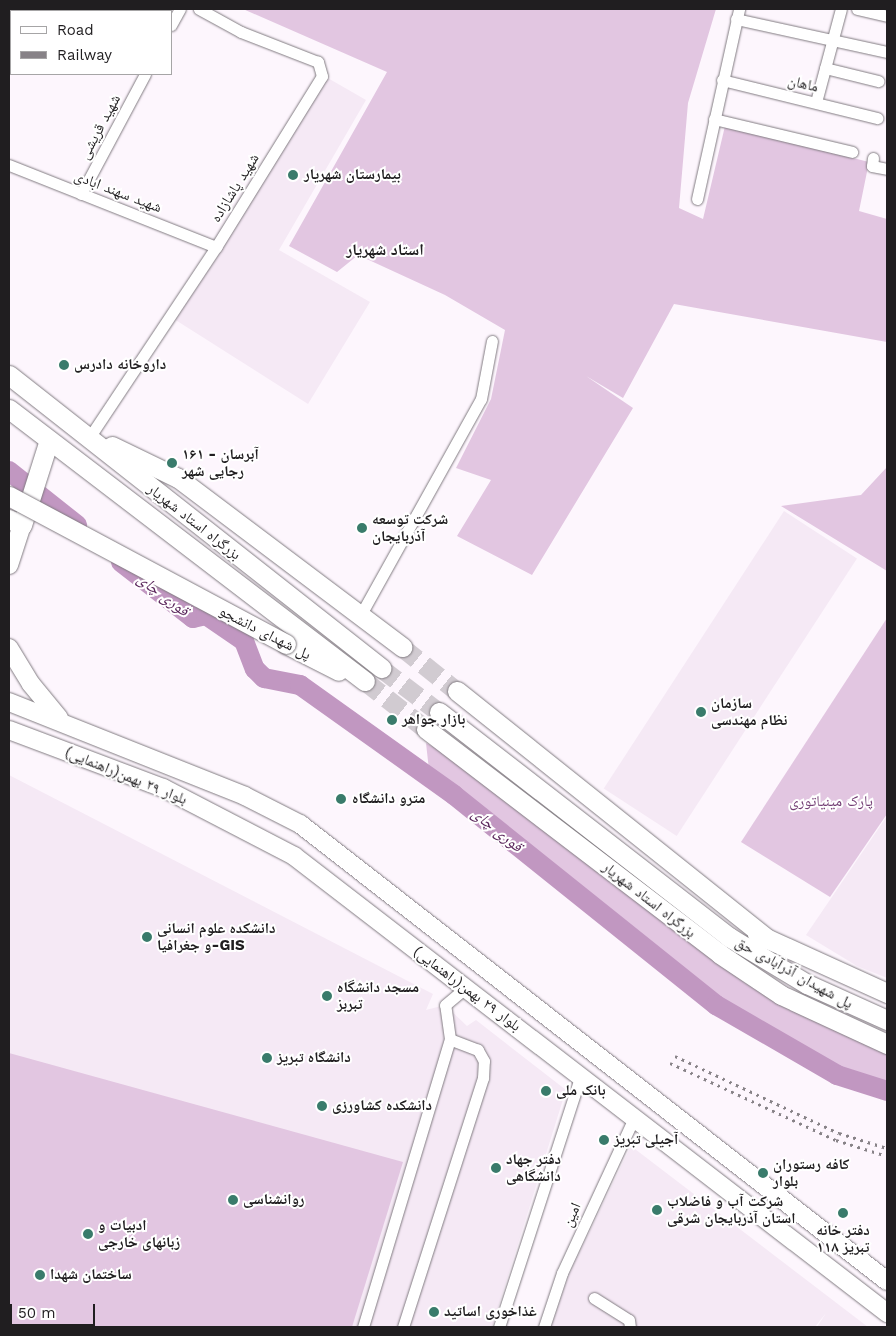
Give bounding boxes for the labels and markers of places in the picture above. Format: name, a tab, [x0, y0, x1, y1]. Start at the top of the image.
place label: بیمارستان شهریار	[304, 166, 401, 184]
marker: بیمارستان شهریار	[286, 168, 300, 182]
place label: داروخانه دادرس	[74, 356, 166, 374]
marker: داروخانه دادرس	[58, 359, 70, 371]
place label: آبرسان - ۱۶۱ رجایی شهر	[182, 445, 259, 480]
marker: آبرسان - ۱۶۱ رجایی شهر	[166, 457, 178, 469]
place label: شرکت توسعه آذربایجان	[372, 510, 448, 545]
marker: شرکت توسعه آذربایجان	[356, 522, 368, 534]
place label: سازمان نظام مهندسی	[711, 694, 787, 729]
marker: سازمان نظام مهندسی	[695, 706, 707, 718]
place label: بازار جواهر	[402, 711, 465, 729]
marker: بازار جواهر	[386, 714, 398, 726]
place label: مترو دانشگاه	[352, 790, 425, 808]
marker: مترو دانشگاه	[334, 792, 348, 806]
place label: دانشکده علوم انسانی و جغرافیا-GIS	[157, 919, 276, 954]
marker: دانشکده علوم انسانی و جغرافیا-GIS	[141, 931, 153, 943]
place label: مسجد دانشگاه تبربز	[337, 978, 419, 1013]
marker: مسجد دانشگاه تبربز	[321, 990, 333, 1002]
place label: دانشگاه تبریز	[277, 1049, 351, 1067]
marker: دانشگاه تبریز	[261, 1052, 273, 1064]
place label: بانک ملی	[556, 1082, 605, 1100]
marker: بانک ملی	[540, 1085, 552, 1097]
place label: دانشکده کشاورزی	[332, 1097, 432, 1115]
marker: دانشکده کشاورزی	[316, 1100, 328, 1112]
place label: آجیلی تبریز	[614, 1131, 678, 1149]
marker: آجیلی تبریز	[598, 1134, 610, 1146]
place label: دفتر جهاد دانشگاهی	[506, 1150, 561, 1185]
place label: کافه رستوران بلوار	[773, 1155, 849, 1190]
marker: دفتر جهاد دانشگاهی	[490, 1162, 502, 1174]
marker: کافه رستوران بلوار	[757, 1167, 769, 1179]
place label: روانشناسی	[243, 1191, 304, 1209]
place label: شرکت آب و فاضلاب استان آذربایجان شرقی	[667, 1192, 796, 1227]
marker: روانشناسی	[227, 1194, 239, 1206]
marker: شرکت آب و فاضلاب استان آذربایجان شرقی	[651, 1204, 663, 1216]
marker: دفتر خانه ۱۱۸ تبریز	[837, 1207, 849, 1219]
place label: ادبیات و زبانهای خارجی	[98, 1216, 180, 1251]
place label: دفتر خانه ۱۱۸ تبریز	[816, 1221, 870, 1256]
marker: ادبیات و زبانهای خارجی	[82, 1228, 94, 1240]
place label: ساختمان شهدا	[50, 1266, 132, 1284]
marker: ساختمان شهدا	[34, 1269, 46, 1281]
place label: غذاخوری اساتید	[444, 1303, 537, 1321]
marker: غذاخوری اساتید	[428, 1306, 440, 1318]

